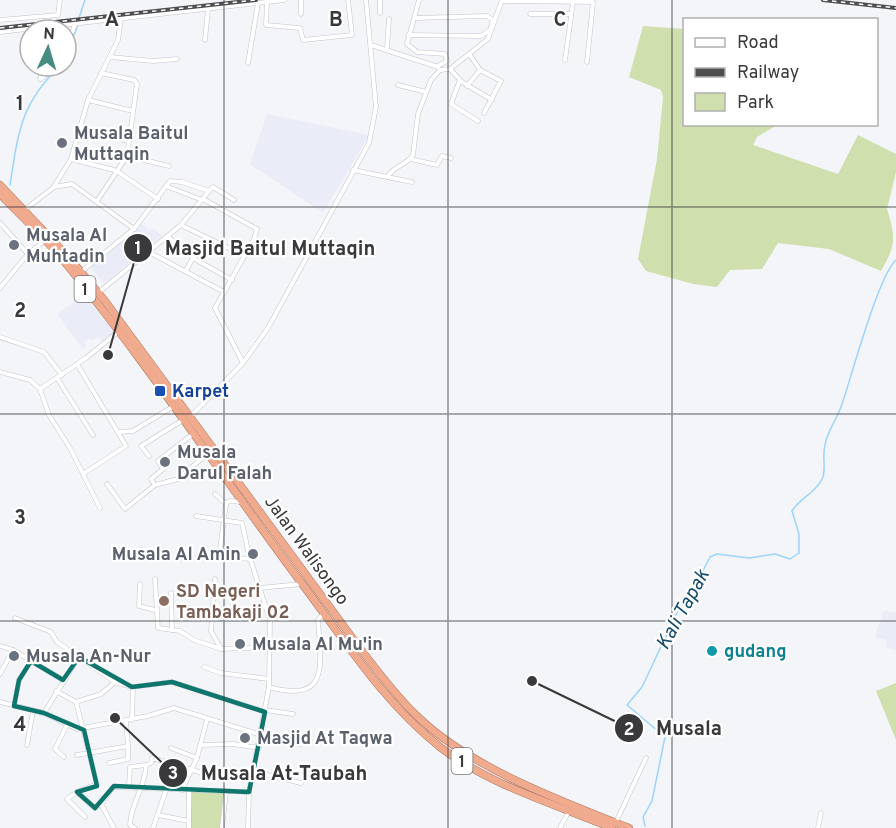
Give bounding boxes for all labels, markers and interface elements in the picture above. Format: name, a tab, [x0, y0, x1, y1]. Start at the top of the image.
text: A	[105, 8, 119, 34]
text: B	[329, 8, 343, 34]
text: C	[554, 8, 566, 34]
north arrow	[18, 18, 78, 78]
legend	[683, 18, 878, 126]
text: N	[42, 25, 55, 45]
text: Road	[737, 32, 779, 55]
text: Railway	[737, 62, 799, 85]
text: 1	[16, 92, 24, 118]
text: Park	[737, 92, 774, 115]
place label: Musala Baitul Muttaqin	[74, 123, 189, 167]
marker: Musala Baitul Muttaqin	[55, 136, 69, 150]
place label: Musala Al Muhtadin	[26, 225, 107, 269]
callout: Masjid Baitul Muttaqin	[123, 229, 387, 267]
text: Masjid Baitul Muttaqin	[165, 237, 375, 263]
marker: Musala Al Muhtadin	[7, 238, 21, 252]
text: 1	[134, 238, 142, 261]
road number: 1	[74, 276, 96, 302]
text: 2	[14, 299, 26, 325]
place label: Karpet	[172, 381, 229, 404]
marker: Karpet	[153, 384, 167, 398]
place label: Musala Darul Falah	[177, 442, 272, 486]
marker: Musala Darul Falah	[158, 455, 172, 469]
street label: Jalan Walisongo	[258, 492, 353, 610]
text: 3	[14, 506, 26, 532]
place label: Musala Al Amin	[112, 544, 241, 567]
marker: Musala Al Amin	[246, 547, 260, 561]
water label: Kali Tapak	[651, 564, 717, 655]
place label: SD Negeri Tambakaji 02	[176, 581, 289, 625]
marker: SD Negeri Tambakaji 02	[157, 594, 171, 608]
place label: Musala Al Mu'in	[252, 634, 383, 657]
marker: Musala Al Mu'in	[233, 637, 247, 651]
place label: gudang	[724, 641, 787, 664]
marker: gudang	[705, 644, 719, 658]
place label: Musala An-Nur	[26, 646, 151, 669]
marker: Musala An-Nur	[7, 649, 21, 663]
callout: Musala	[614, 709, 734, 747]
text: 4	[14, 713, 26, 739]
text: Musala	[656, 717, 722, 743]
text: 2	[623, 719, 635, 742]
place label: Masjid At Taqwa	[257, 728, 393, 751]
marker: Masjid At Taqwa	[238, 731, 252, 745]
road number: 1	[452, 748, 472, 774]
callout: Musala At-Taubah	[158, 754, 379, 792]
text: Musala At-Taubah	[201, 762, 367, 788]
text: 3	[168, 763, 178, 786]

